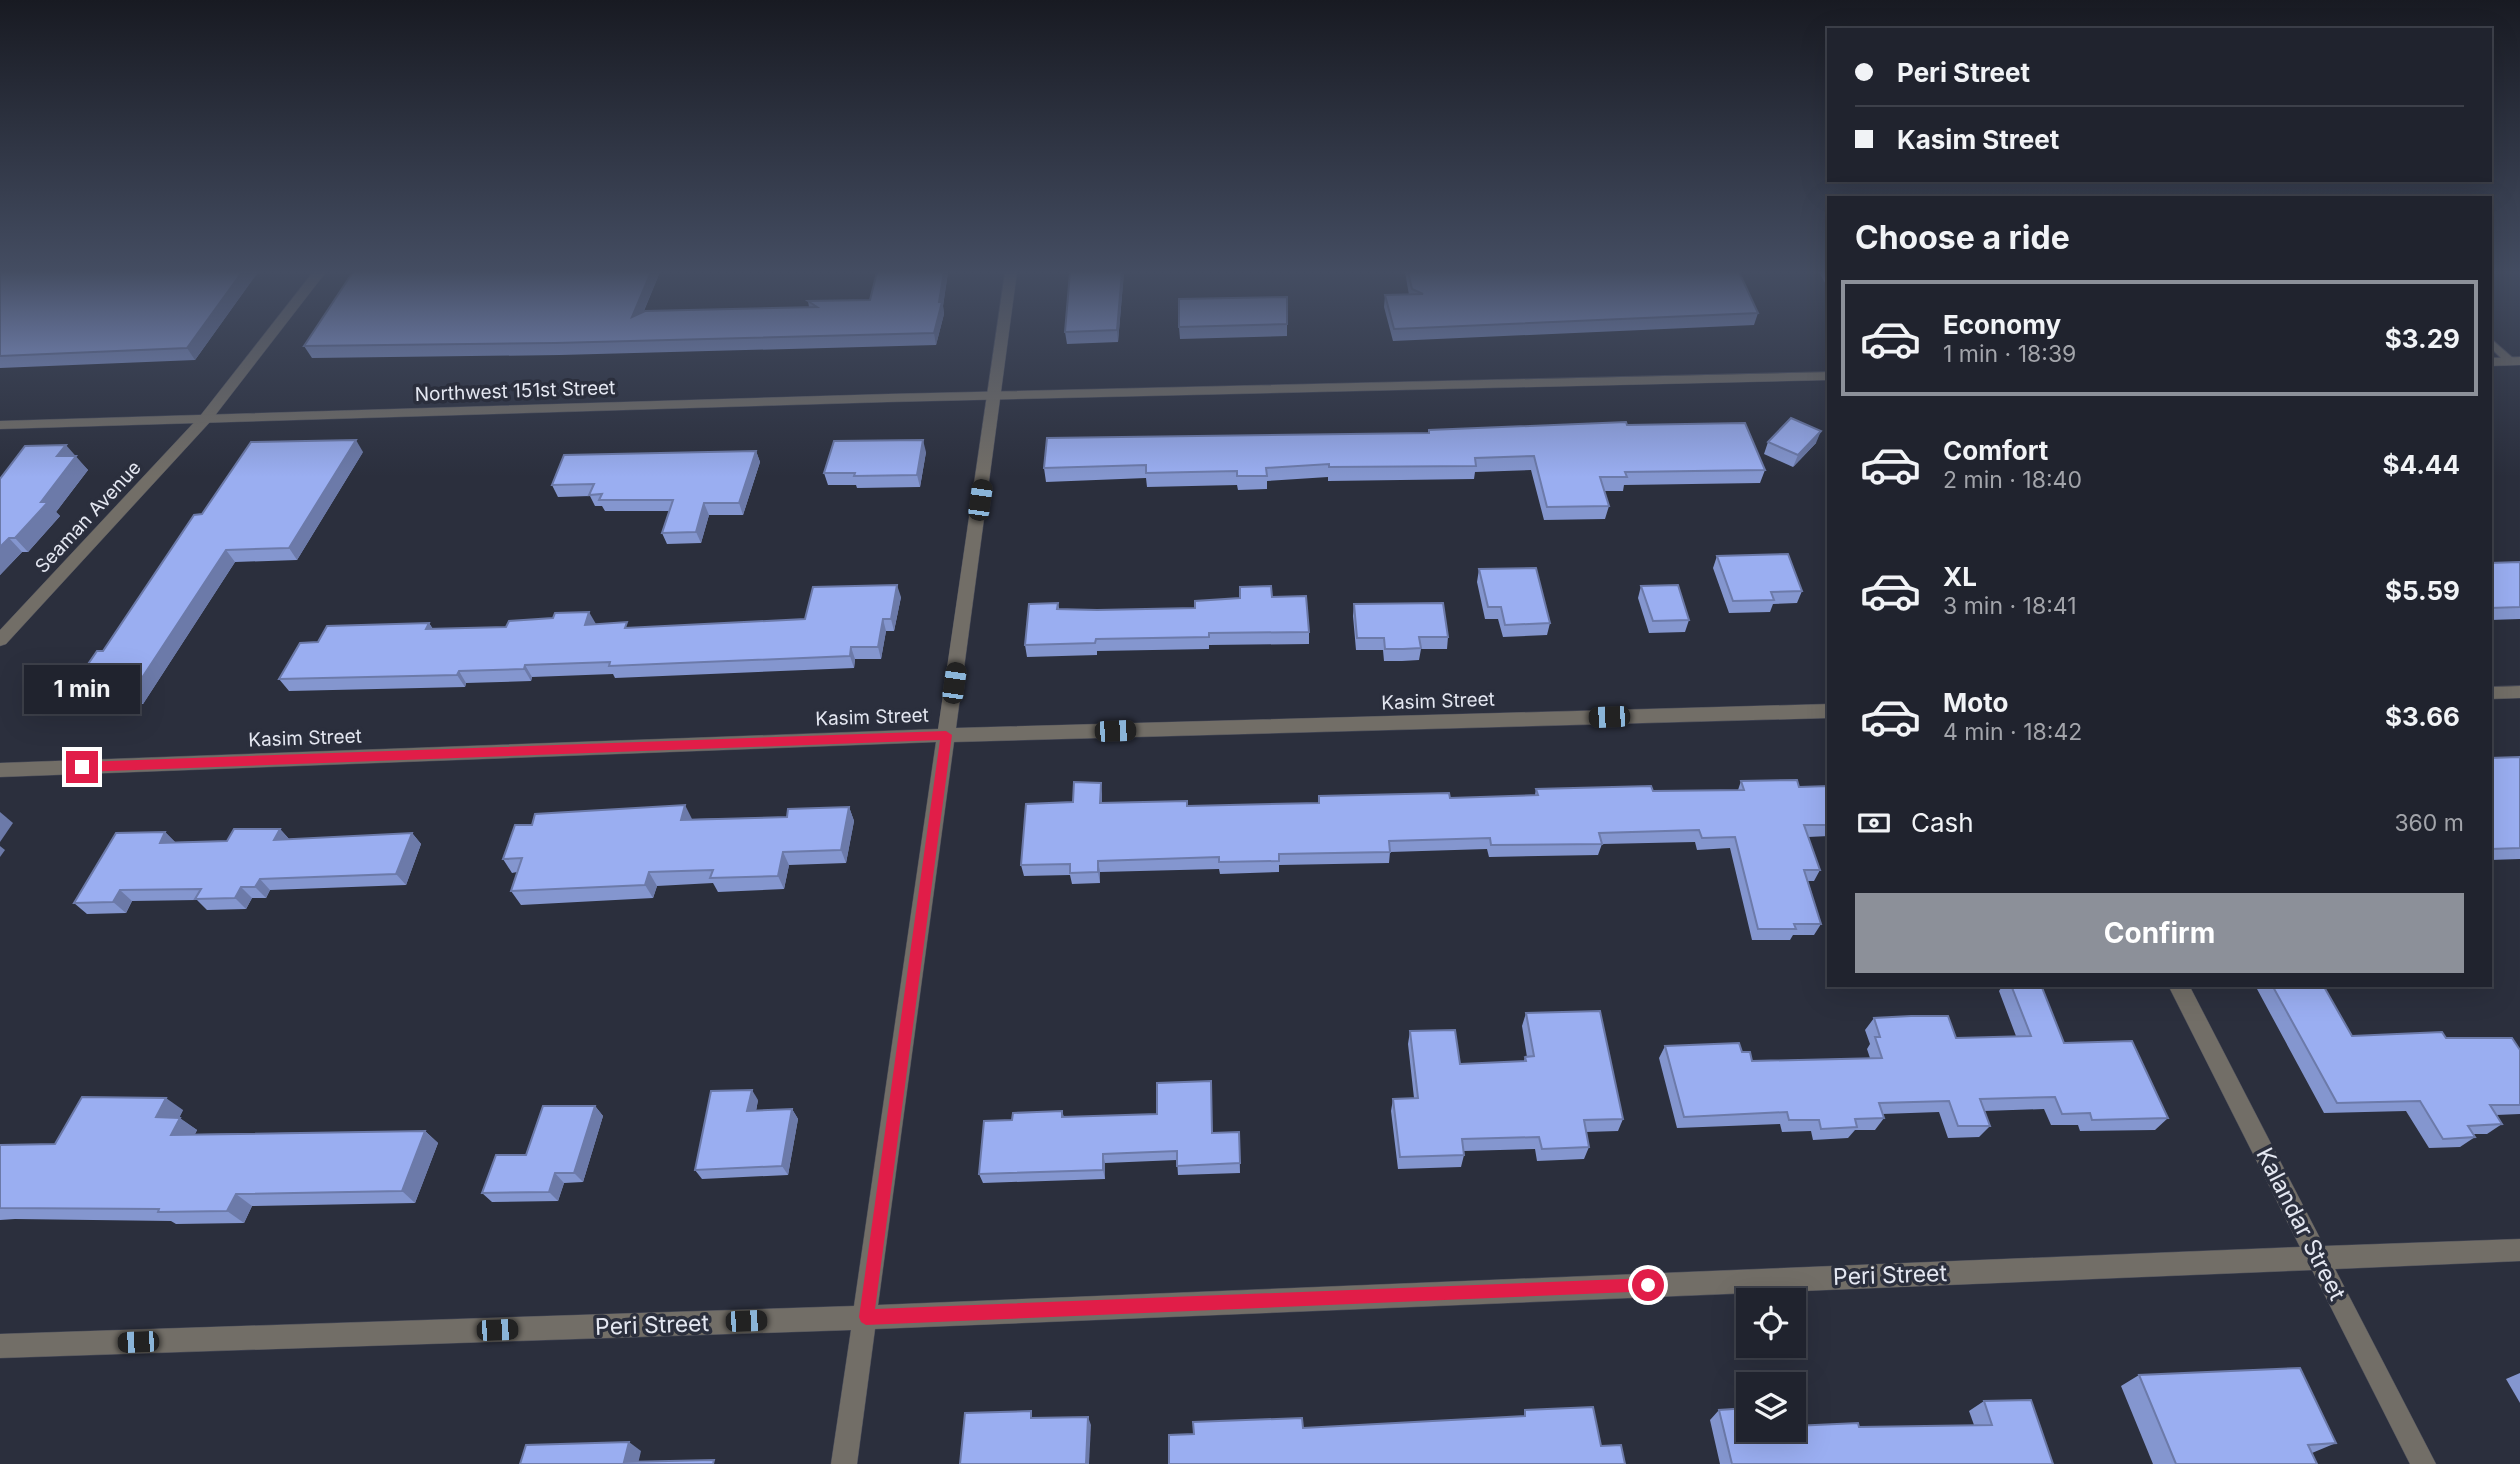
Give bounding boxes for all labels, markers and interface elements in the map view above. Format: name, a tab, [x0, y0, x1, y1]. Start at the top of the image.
text: Peri Street	[1897, 57, 2030, 88]
text: Kasim Street	[1897, 124, 2059, 155]
text: Choose a ride	[1855, 218, 2070, 257]
icon: car	[1859, 307, 1922, 370]
text: Economy	[1943, 309, 2061, 340]
text: $3.29	[2385, 323, 2460, 354]
text: 1 min · 18:39	[1943, 340, 2076, 368]
street label: Northwest 151st Street	[414, 376, 616, 406]
icon: car	[1859, 433, 1922, 496]
text: Comfort	[1943, 435, 2048, 466]
text: $4.44	[2382, 449, 2460, 480]
street label: Seaman Avenue	[30, 456, 146, 578]
text: 2 min · 18:40	[1943, 466, 2082, 494]
car	[967, 478, 994, 522]
icon: car	[1859, 559, 1922, 622]
text: XL	[1943, 561, 1977, 592]
text: $5.59	[2385, 575, 2460, 606]
text: 3 min · 18:41	[1943, 592, 2077, 620]
car	[941, 661, 968, 705]
callout: 1 min	[24, 666, 140, 714]
text: 1 min	[54, 675, 110, 703]
icon: car	[1859, 685, 1922, 748]
text: Moto	[1943, 687, 2008, 718]
street label: Kasim Street	[1381, 688, 1495, 714]
text: $3.66	[2385, 701, 2460, 732]
street label: Kasim Street	[815, 704, 929, 730]
car	[1588, 706, 1631, 728]
text: 4 min · 18:42	[1943, 718, 2082, 746]
car	[1094, 720, 1137, 742]
street label: Kasim Street	[248, 725, 362, 751]
route end	[66, 751, 98, 783]
icon: cash	[1855, 804, 1893, 842]
text: Cash	[1911, 807, 1974, 838]
text: 360 m	[2394, 809, 2464, 837]
button: Confirm	[1855, 893, 2464, 973]
street label: Kalandar Street	[2251, 1143, 2352, 1305]
street label: Peri Street	[1833, 1259, 1948, 1291]
route start	[1632, 1269, 1664, 1301]
map controls	[1736, 1288, 1806, 1442]
button: locate	[1736, 1288, 1806, 1358]
street label: Peri Street	[595, 1309, 710, 1341]
car	[725, 1310, 768, 1332]
car	[476, 1319, 519, 1341]
car	[117, 1331, 160, 1353]
button: layers	[1736, 1372, 1806, 1442]

